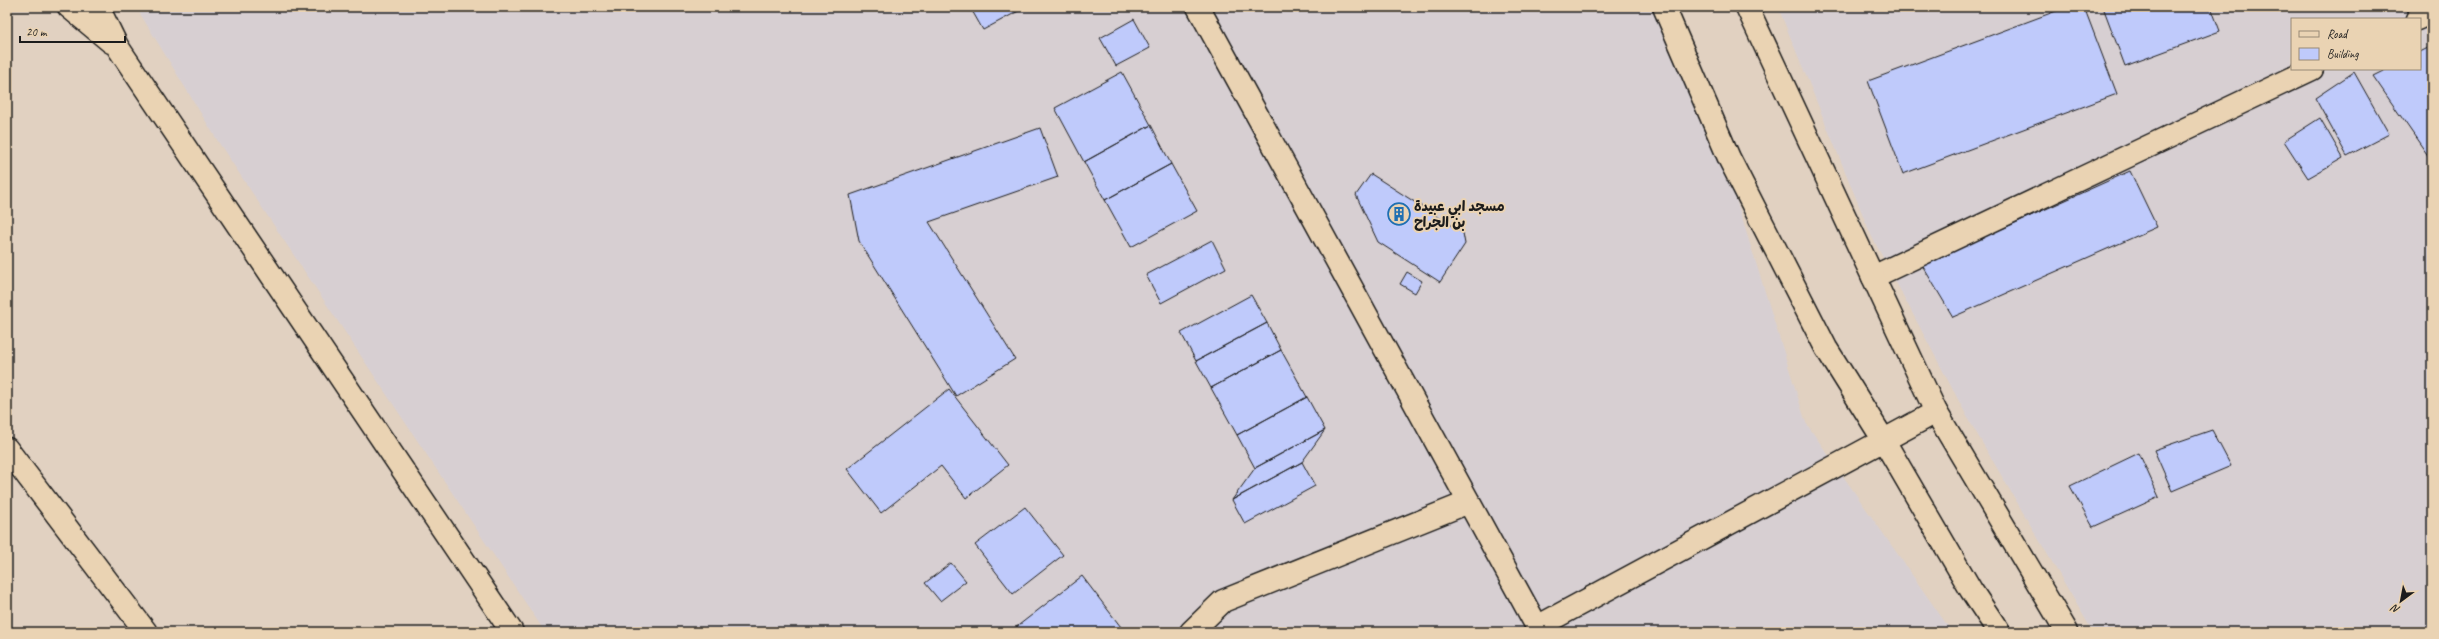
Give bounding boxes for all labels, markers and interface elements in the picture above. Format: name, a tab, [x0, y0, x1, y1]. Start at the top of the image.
scale bar	[20, 18, 125, 44]
legend	[2291, 18, 2421, 70]
text: 20 m	[26, 24, 48, 40]
text: Road	[2327, 26, 2349, 42]
text: Building	[2327, 46, 2359, 62]
place label: مسجد ابي عبيدة بن الجراح	[1414, 198, 1505, 231]
building icon: مسجد ابي عبيدة بن الجراح	[1386, 201, 1412, 227]
north arrow	[2381, 581, 2421, 621]
text: N	[2387, 601, 2402, 617]

